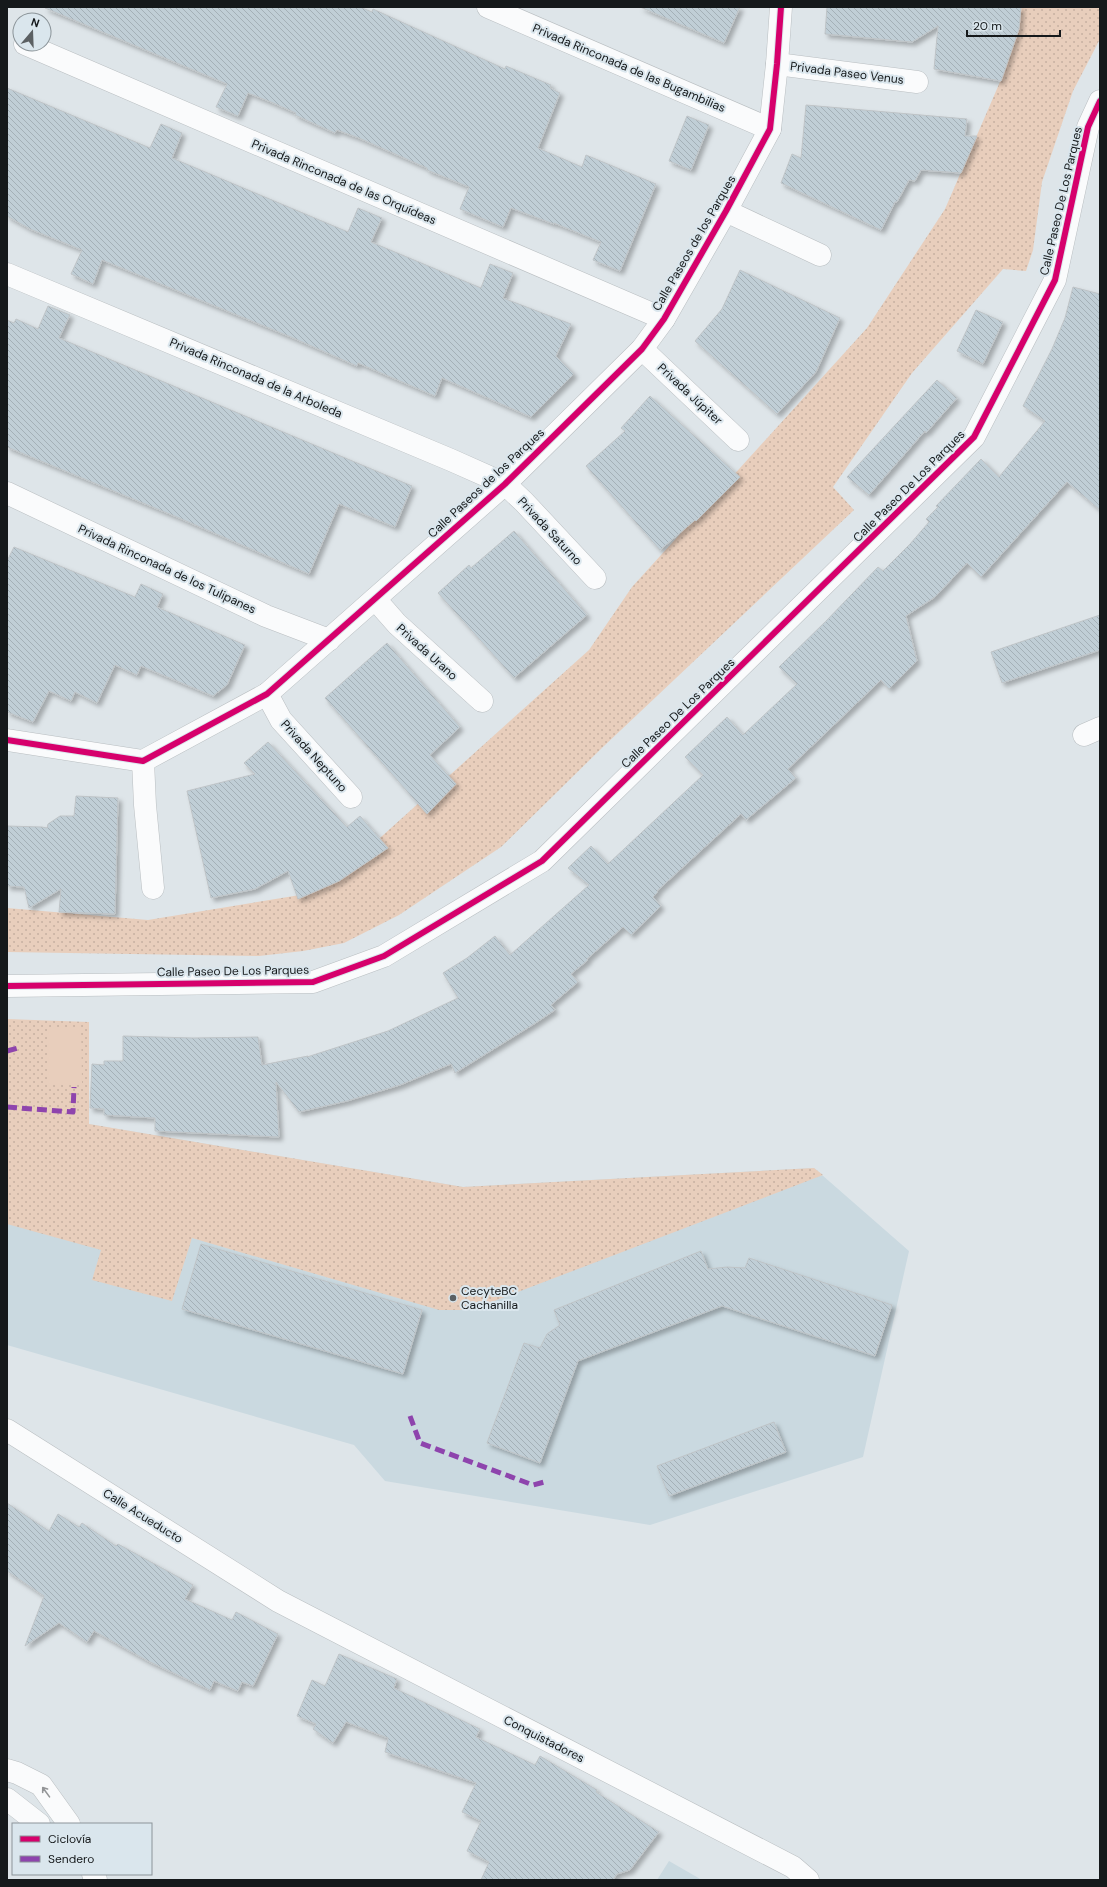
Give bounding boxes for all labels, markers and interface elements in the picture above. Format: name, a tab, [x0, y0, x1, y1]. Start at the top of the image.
north arrow	[12, 12, 52, 52]
scale bar	[967, 12, 1060, 38]
text: N	[29, 15, 41, 30]
text: 20 m	[973, 18, 1002, 34]
street label: Privada Rinconada de las Bugambilias	[530, 20, 728, 116]
street label: Privada Paseo Venus	[789, 58, 905, 88]
street label: Calle Paseo De Los Parques	[1036, 125, 1086, 277]
street label: Privada Rinconada de las Orquídeas	[249, 136, 439, 228]
street label: Calle Paseos de los Parques	[649, 172, 739, 314]
street label: Privada Rinconada de la Arboleda	[167, 334, 345, 422]
street label: Privada Júpiter	[654, 360, 726, 429]
street label: Calle Paseos de los Parques	[424, 425, 548, 541]
street label: Calle Paseo De Los Parques	[850, 427, 968, 545]
street label: Privada Saturno	[514, 494, 586, 568]
street label: Privada Rinconada de los Tulipanes	[75, 521, 259, 617]
street label: Privada Urano	[393, 620, 461, 684]
street label: Calle Paseo De Los Parques	[618, 654, 738, 772]
street label: Privada Neptuno	[277, 716, 351, 796]
street label: Calle Paseo De Los Parques	[157, 962, 309, 980]
place label: CecyteBC Cachanilla	[461, 1283, 518, 1313]
marker: CecyteBC Cachanilla	[448, 1293, 458, 1303]
street label: Calle Acueducto	[100, 1485, 186, 1547]
street label: Conquistadores	[501, 1712, 587, 1766]
one-way arrow	[42, 1787, 50, 1798]
legend	[12, 1823, 152, 1875]
text: Ciclovía	[48, 1831, 91, 1847]
text: Sendero	[48, 1851, 94, 1867]

